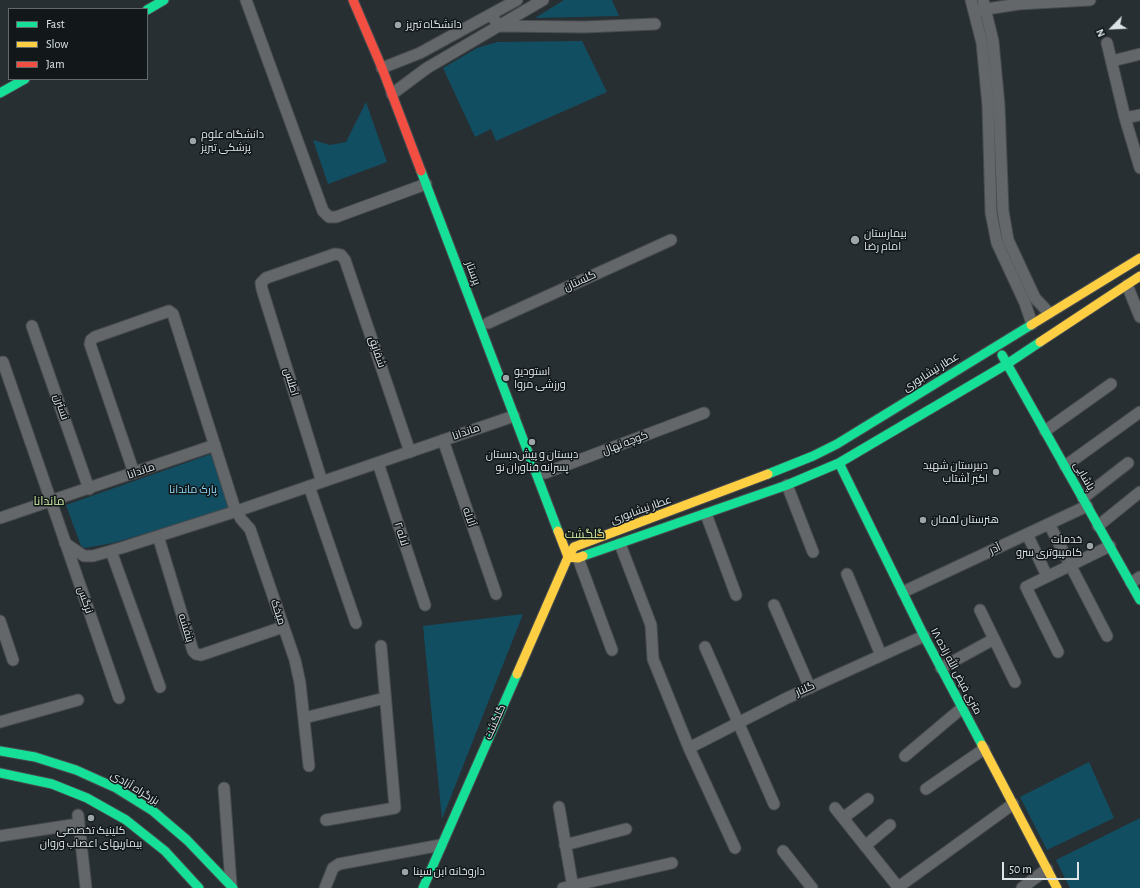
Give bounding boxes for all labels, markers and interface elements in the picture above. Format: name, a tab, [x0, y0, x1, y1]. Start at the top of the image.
legend	[8, 8, 148, 80]
north arrow	[1092, 8, 1132, 48]
text: Fast	[46, 18, 65, 30]
place label: دانشگاه تبریز	[406, 18, 462, 32]
marker: دانشگاه تبریز	[393, 20, 403, 30]
text: N	[1094, 27, 1107, 39]
text: Slow	[46, 38, 68, 50]
text: Jam	[46, 58, 65, 70]
place label: دانشگاه علوم پزشکی تبریز	[201, 128, 264, 154]
marker: دانشگاه علوم پزشکی تبریز	[188, 136, 198, 146]
place label: بیمارستان امام رضا	[864, 227, 907, 253]
marker: بیمارستان امام رضا	[849, 234, 861, 246]
street label: پرستار	[462, 259, 484, 287]
street label: گلستان	[562, 268, 598, 294]
street label: شقایق	[366, 335, 388, 369]
street label: عطار نیشابوری	[901, 350, 961, 394]
place label: استودیو ورزشی مروا	[514, 365, 566, 391]
street label: اطلس	[281, 367, 301, 397]
marker: استودیو ورزشی مروا	[501, 373, 511, 383]
street label: نسترن	[50, 392, 72, 422]
street label: ماندانا	[450, 421, 482, 443]
street label: کوچه نهال	[600, 428, 650, 458]
marker: دبستان و پیش‌دبستان پسرانه فناوران نو	[527, 437, 537, 447]
place label: دبستان و پیش‌دبستان پسرانه فناوران نو	[486, 448, 578, 474]
place label: دبیرستان شهید اکبر آشتاب	[923, 459, 988, 485]
street label: پاشایی	[1070, 459, 1098, 493]
street label: ماندانا	[125, 460, 157, 482]
marker: دبیرستان شهید اکبر آشتاب	[991, 467, 1001, 477]
park label: پارک ماندانا	[169, 483, 217, 497]
street label: عطار نیشابوری	[609, 493, 673, 527]
district label: ماندانا	[34, 494, 64, 508]
street label: آلاله	[460, 506, 478, 528]
place label: هنرستان لقمان	[931, 513, 999, 527]
marker: هنرستان لقمان	[918, 515, 928, 525]
street label: لاله ۲	[391, 521, 411, 547]
district label: گلگشت	[565, 527, 605, 541]
place label: خدمات کامپیوتری سرو	[1016, 533, 1082, 559]
street label: آدر	[987, 541, 1003, 557]
marker: خدمات کامپیوتری سرو	[1085, 541, 1095, 551]
street label: نرگس	[74, 585, 96, 615]
street label: میخک	[268, 598, 288, 626]
street label: بنفشه	[175, 612, 197, 644]
street label: ۱۸ متری فیض الله زاده	[928, 625, 984, 717]
street label: گلنار	[793, 679, 817, 699]
street label: گلگشت	[481, 702, 509, 742]
street label: بزرگراه آزادی	[108, 768, 162, 808]
marker: کلینیک تخصصی بیماریهای اعصاب وروان	[86, 813, 96, 823]
place label: کلینیک تخصصی بیماریهای اعصاب وروان	[40, 824, 142, 850]
scale bar	[1004, 854, 1081, 880]
text: 50 m	[1009, 863, 1032, 875]
place label: داروخانه ابن سینا	[413, 865, 485, 879]
marker: داروخانه ابن سینا	[400, 867, 410, 877]

